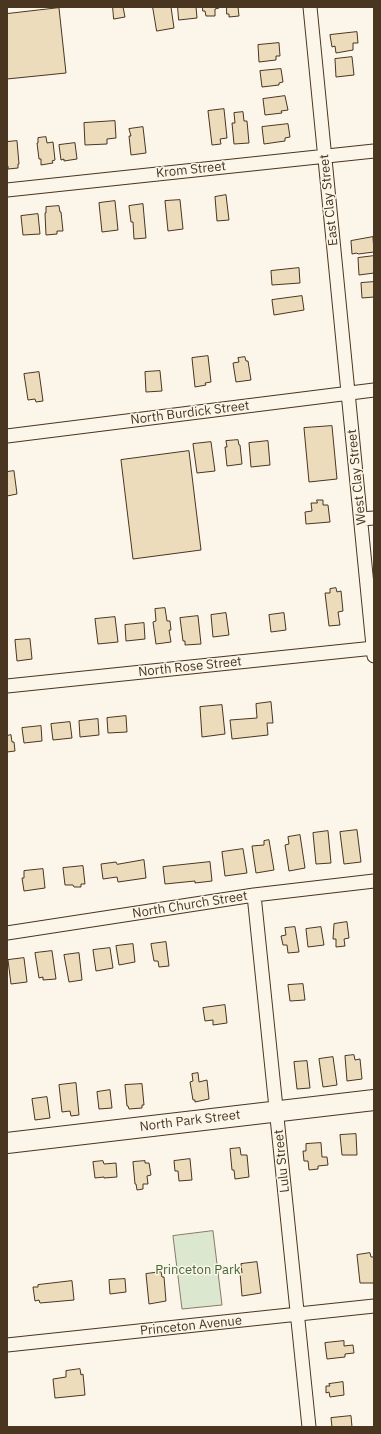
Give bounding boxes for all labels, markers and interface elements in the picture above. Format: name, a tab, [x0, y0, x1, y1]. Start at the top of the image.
street label: East Clay Street	[316, 153, 342, 247]
street label: Krom Street	[155, 159, 227, 181]
street label: North Burdick Street	[130, 398, 250, 428]
street label: West Clay Street	[344, 428, 370, 526]
street label: North Rose Street	[138, 654, 242, 680]
street label: North Church Street	[131, 888, 249, 922]
street label: North Park Street	[139, 1107, 241, 1135]
street label: Lulu Street	[271, 1129, 293, 1193]
park label: Princeton Park	[155, 1262, 241, 1278]
street label: Princeton Avenue	[139, 1313, 243, 1339]

